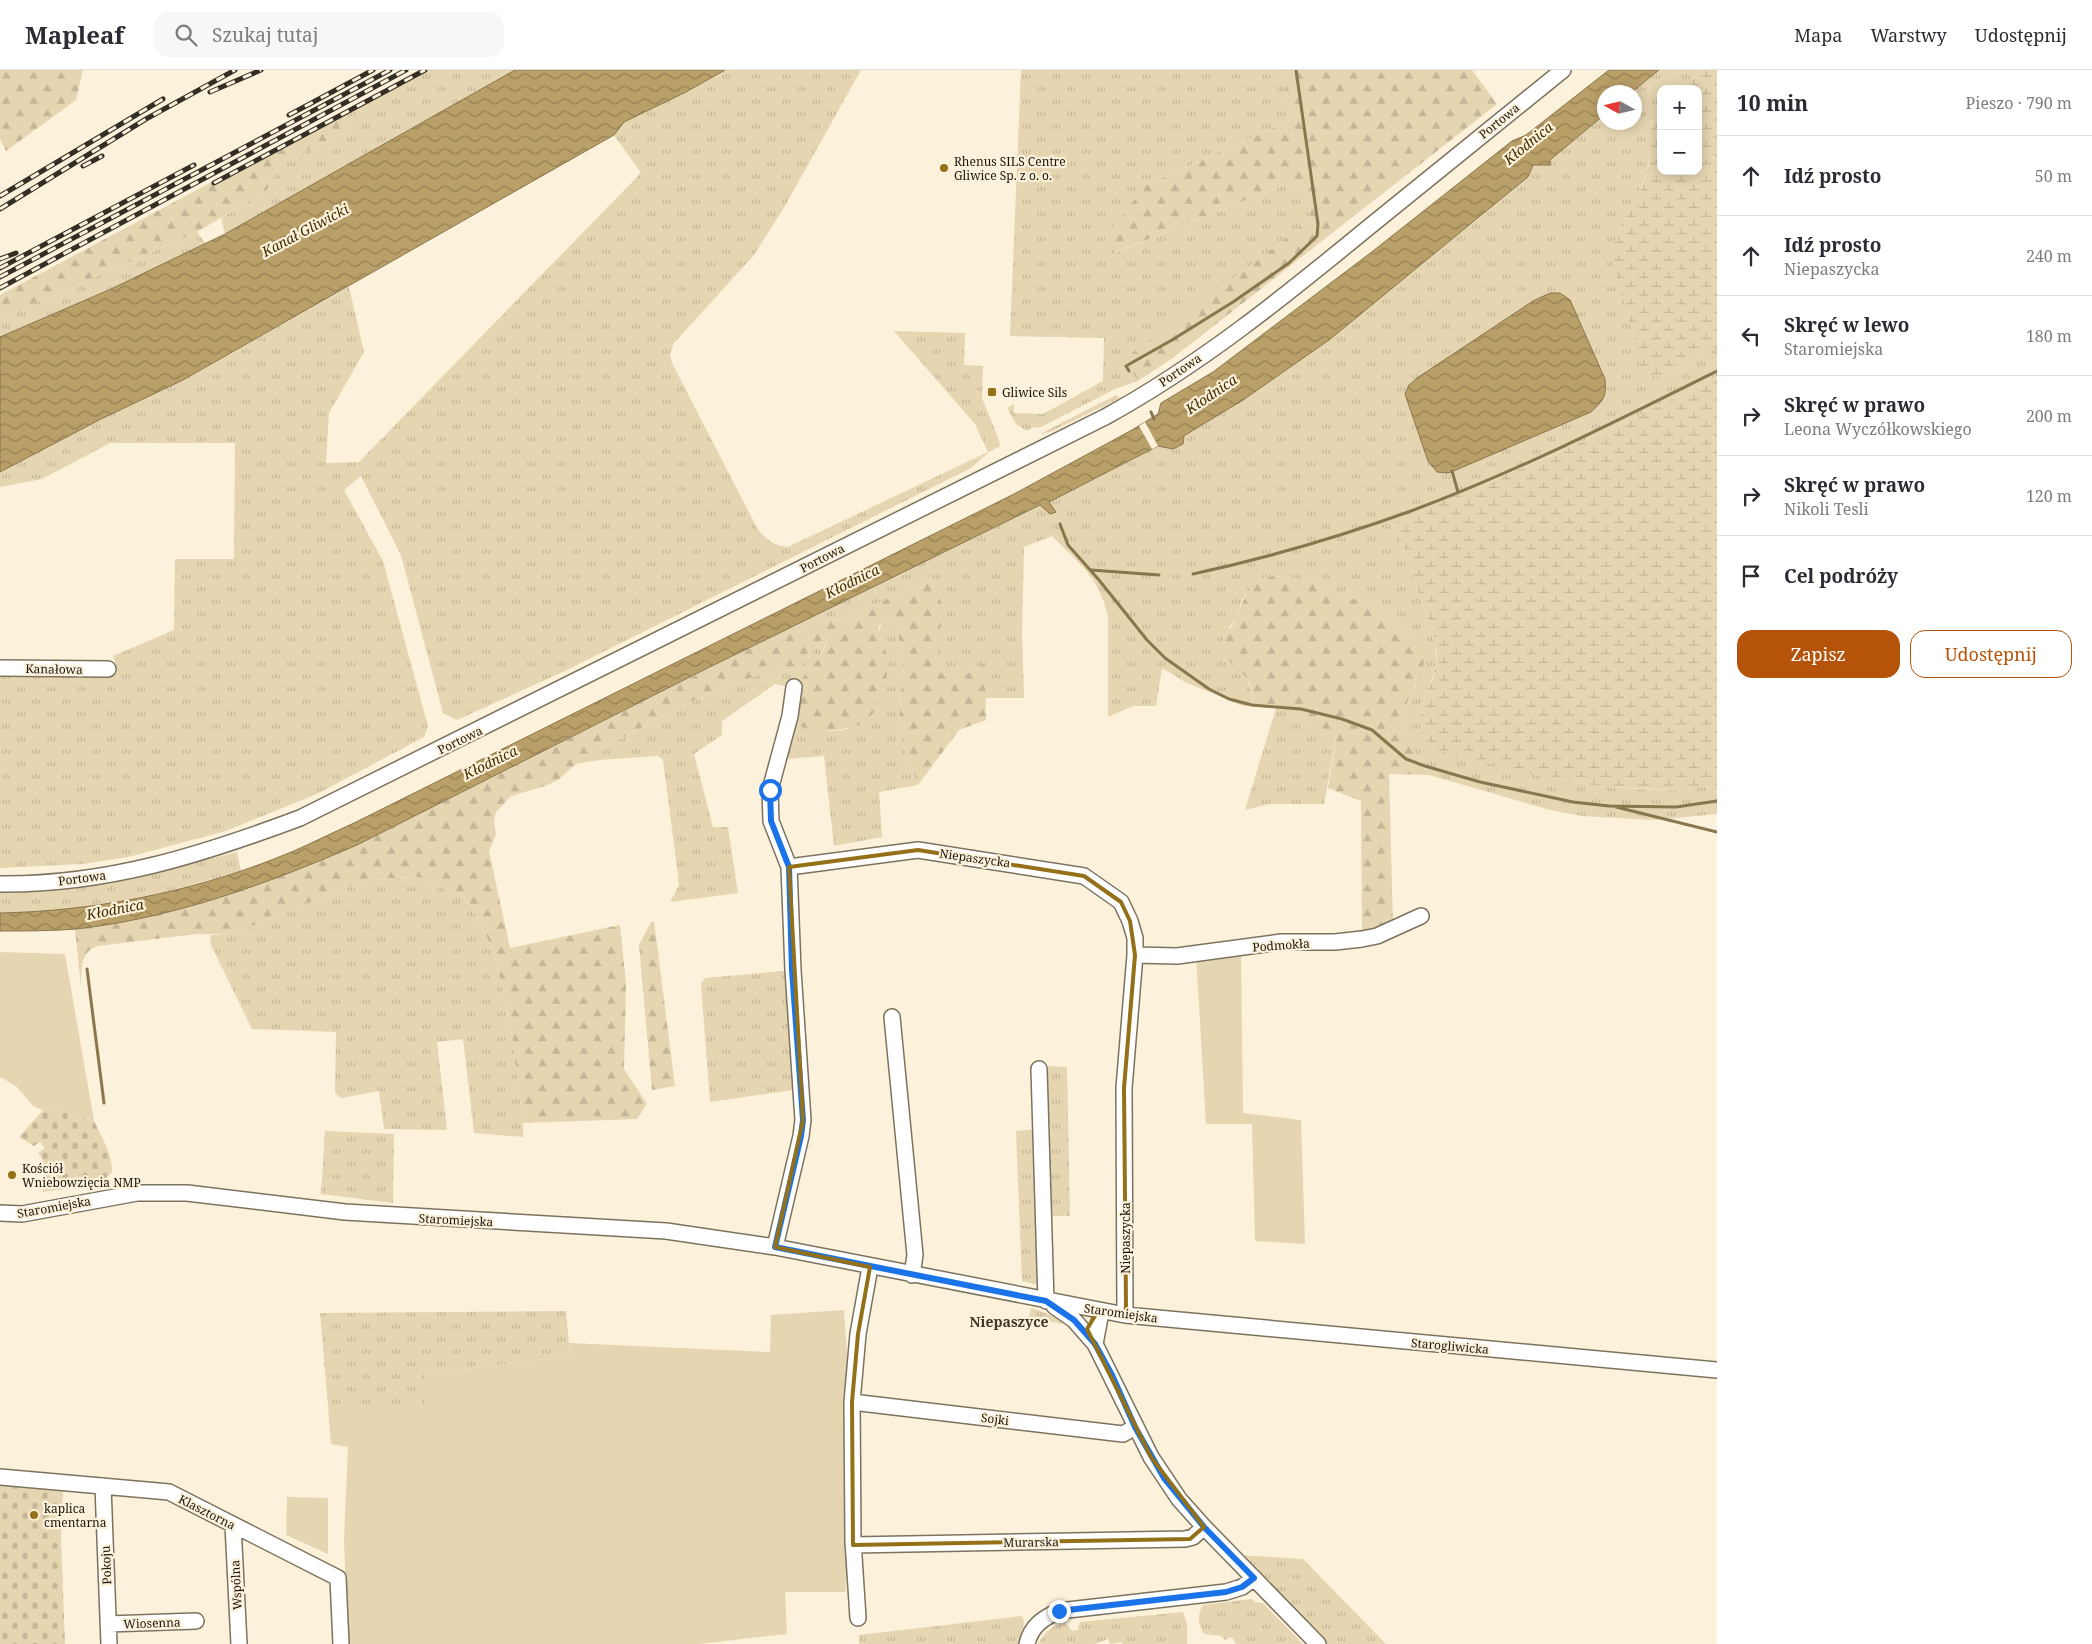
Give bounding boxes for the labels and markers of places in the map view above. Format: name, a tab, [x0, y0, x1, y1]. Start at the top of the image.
place label: Rhenus SILS Centre Gliwice Sp. z o. o.	[954, 153, 1066, 184]
marker: Rhenus SILS Centre Gliwice Sp. z o. o.	[938, 162, 950, 174]
place label: Gliwice Sils	[1002, 384, 1067, 401]
marker: Gliwice Sils	[986, 386, 998, 398]
place label: Kościół Wniebowzięcia NMP	[22, 1160, 141, 1191]
marker: Kościół Wniebowzięcia NMP	[6, 1169, 18, 1181]
place label: kaplica cmentarna	[44, 1500, 107, 1531]
marker: kaplica cmentarna	[28, 1509, 40, 1521]

